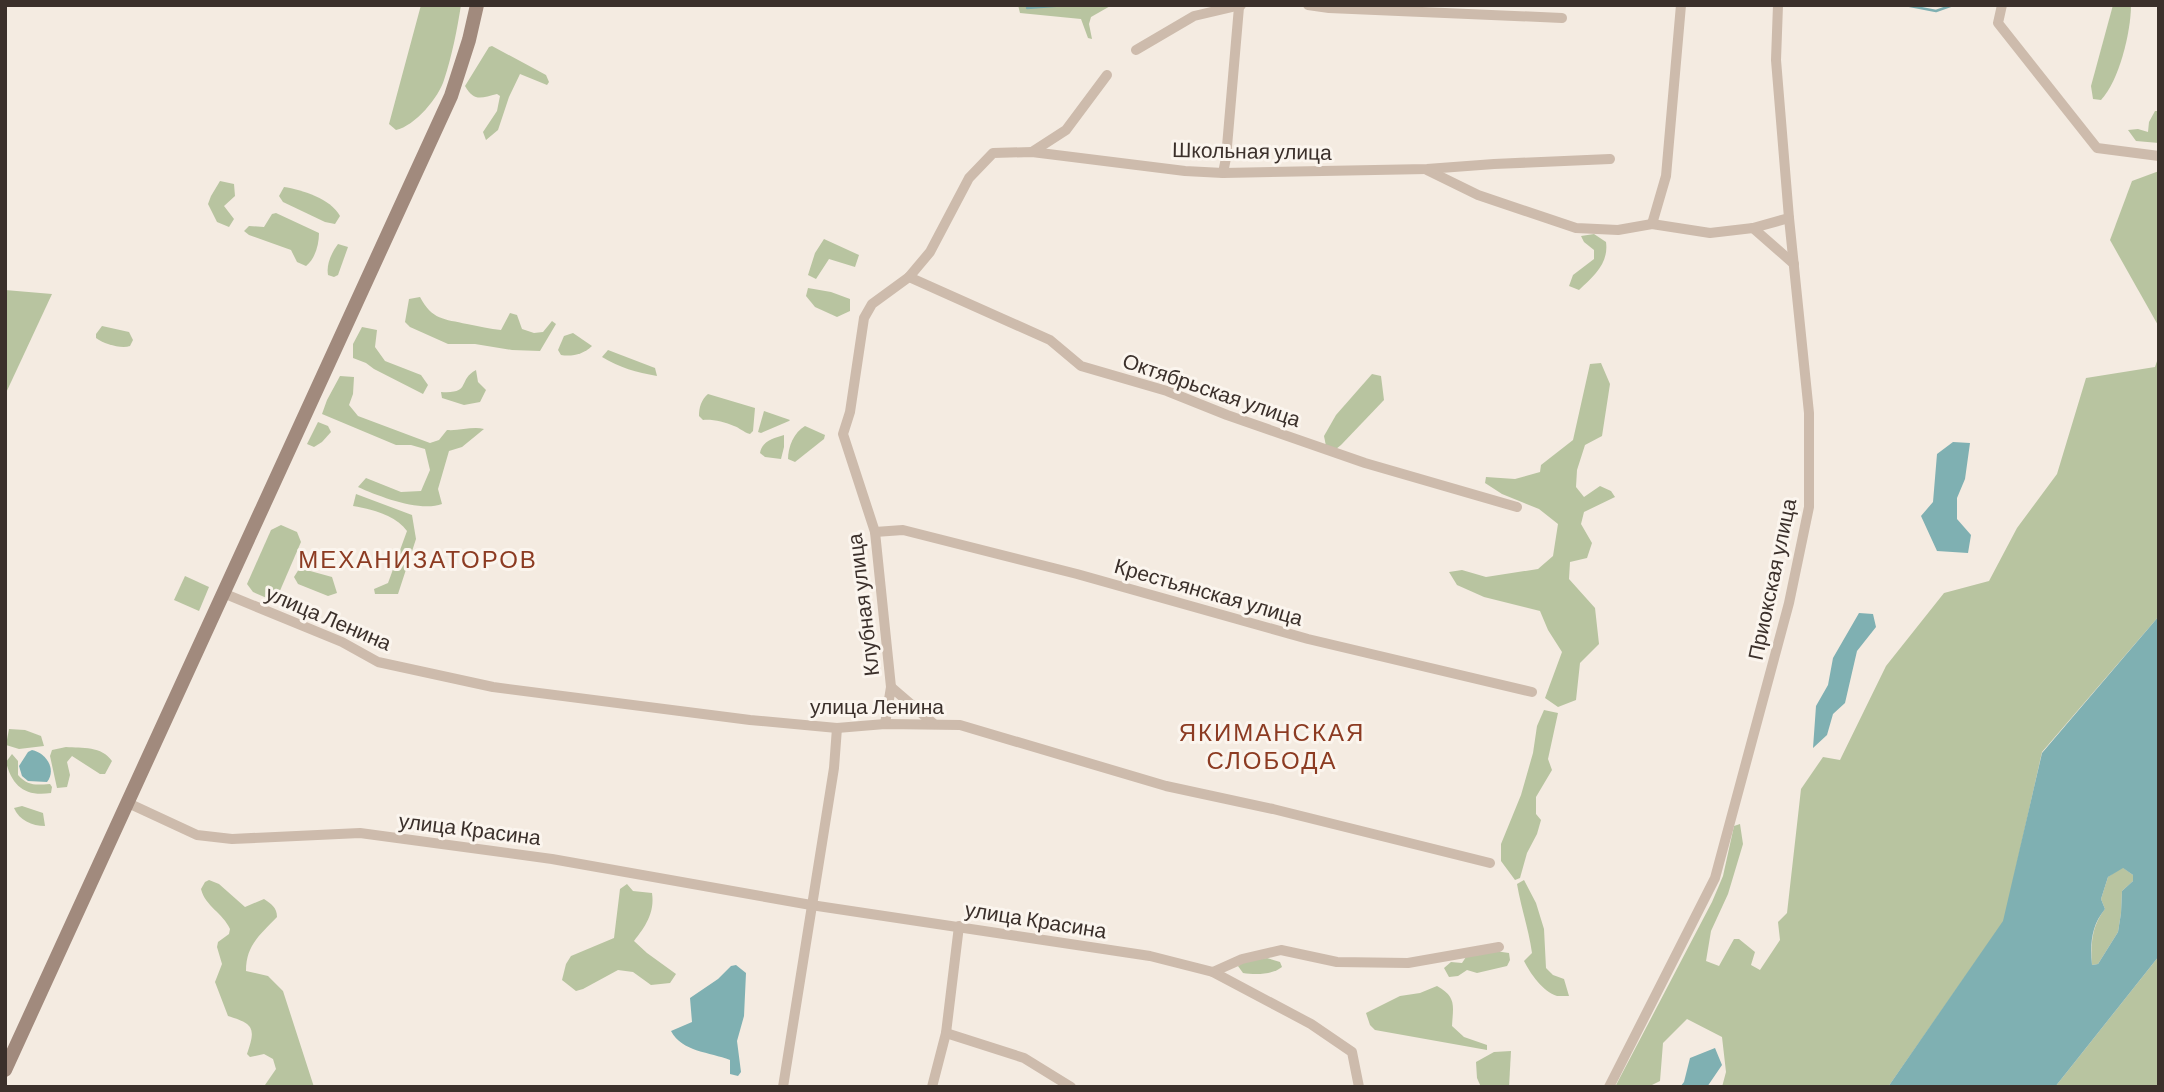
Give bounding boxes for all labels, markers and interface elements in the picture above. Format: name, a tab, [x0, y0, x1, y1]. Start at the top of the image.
street label: Школьная улица	[1172, 136, 1332, 164]
street label: Октябрьская улица	[1120, 347, 1305, 431]
street label: Приокская улица	[1742, 496, 1800, 662]
street label: Клубная улица	[841, 532, 883, 678]
district label: МЕХАНИЗАТОРОВ	[298, 544, 538, 573]
street label: Крестьянская улица	[1112, 552, 1306, 630]
street label: улица Ленина	[262, 579, 396, 655]
street label: улица Ленина	[810, 693, 944, 718]
district label: ЯКИМАНСКАЯ СЛОБОДА	[1179, 717, 1365, 774]
street label: улица Красина	[397, 807, 543, 849]
street label: улица Красина	[963, 895, 1109, 943]

